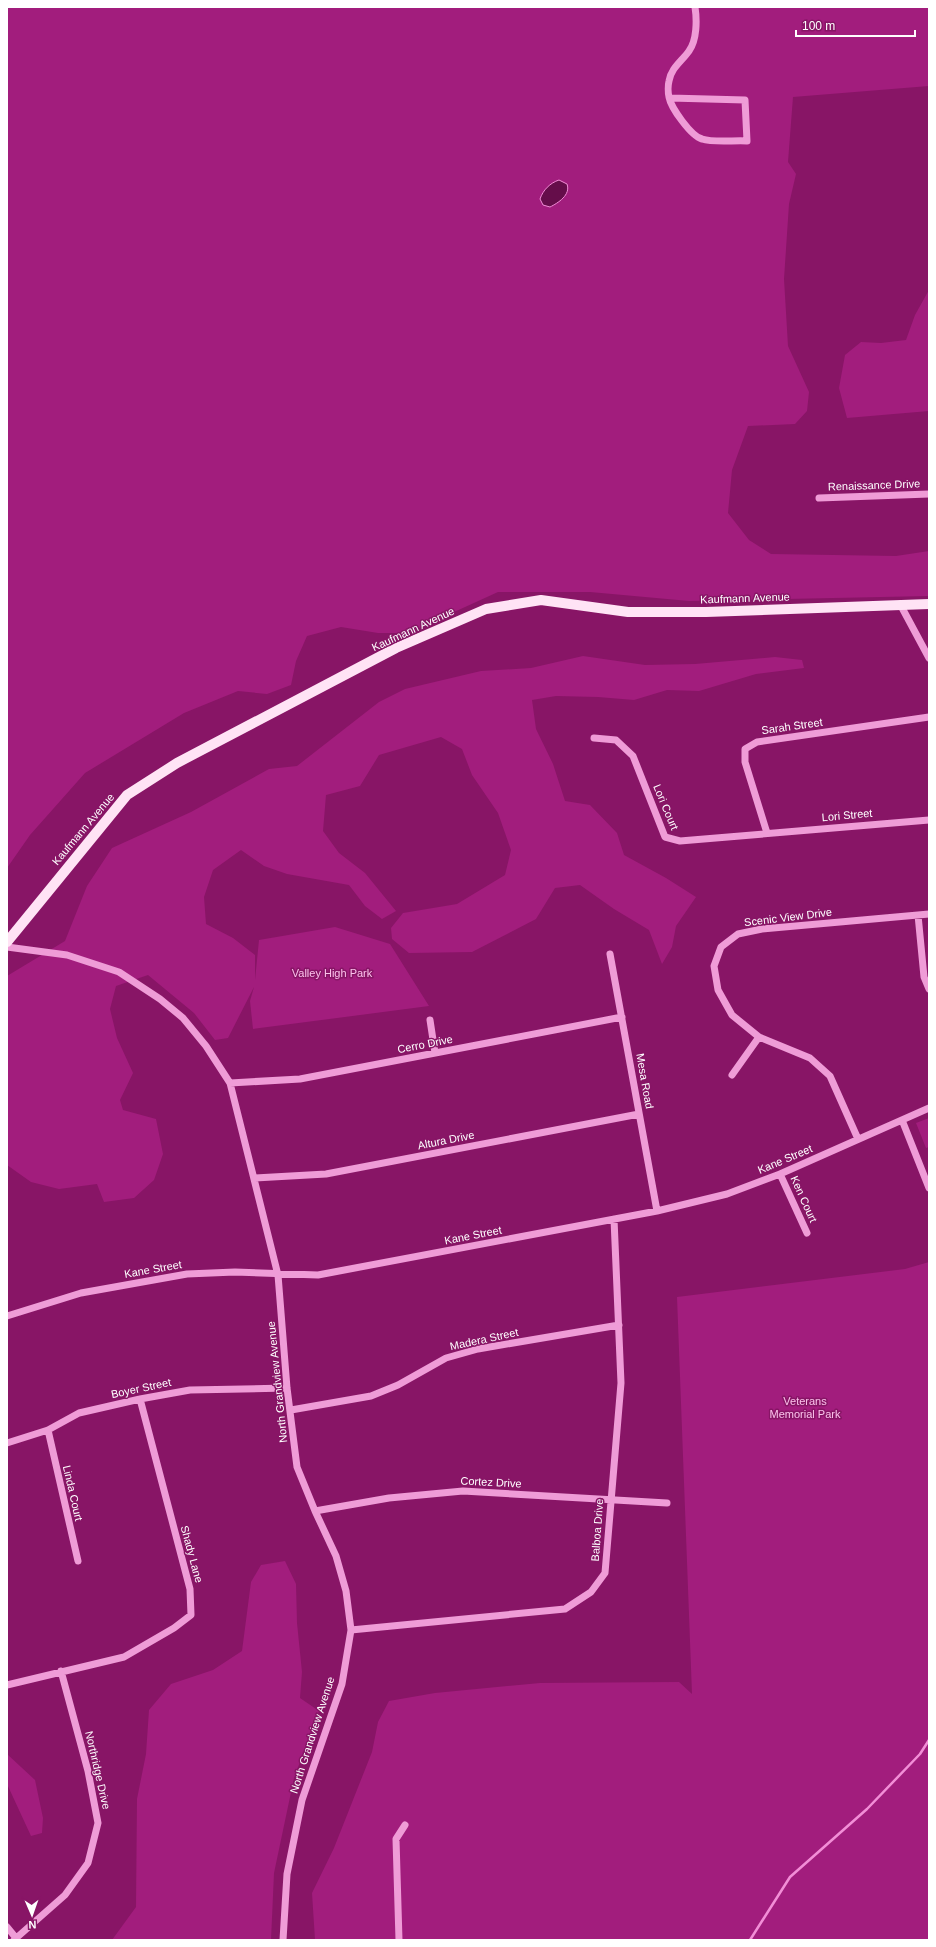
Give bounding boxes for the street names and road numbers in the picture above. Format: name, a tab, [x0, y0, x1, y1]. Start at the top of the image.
street label: Renaissance Drive	[828, 477, 920, 493]
street label: Kaufmann Avenue	[700, 590, 790, 606]
street label: Kaufmann Avenue	[370, 605, 456, 653]
street label: Sarah Street	[761, 716, 823, 736]
street label: Lori Court	[651, 782, 681, 832]
street label: Kaufmann Avenue	[50, 791, 116, 867]
street label: Lori Street	[821, 807, 873, 823]
street label: Scenic View Drive	[743, 906, 833, 928]
street label: Cerro Drive	[396, 1033, 454, 1055]
street label: Mesa Road	[634, 1052, 656, 1110]
street label: Altura Drive	[417, 1129, 475, 1151]
street label: Kane Street	[756, 1142, 814, 1176]
street label: Ken Court	[788, 1174, 820, 1224]
street label: Kane Street	[443, 1224, 503, 1246]
street label: Kane Street	[123, 1258, 183, 1280]
street label: North Grandview Avenue	[265, 1321, 289, 1443]
street label: Madera Street	[449, 1326, 519, 1352]
street label: Boyer Street	[110, 1376, 172, 1400]
street label: Linda Court	[61, 1464, 85, 1522]
street label: Cortez Drive	[460, 1474, 522, 1490]
street label: Balboa Drive	[589, 1498, 605, 1562]
street label: Shady Lane	[179, 1524, 205, 1584]
street label: North Grandview Avenue	[287, 1675, 337, 1795]
street label: Northridge Drive	[83, 1730, 113, 1810]

